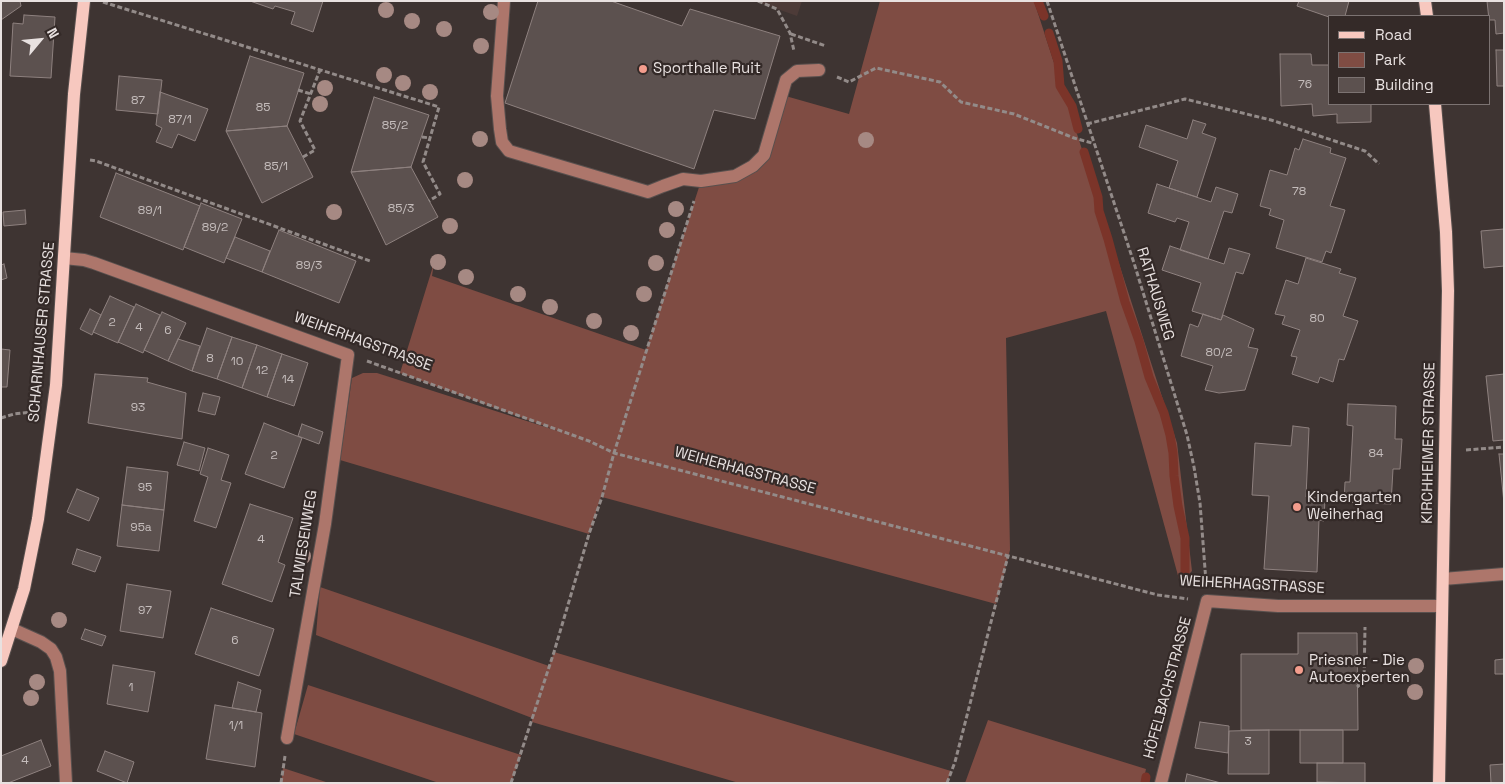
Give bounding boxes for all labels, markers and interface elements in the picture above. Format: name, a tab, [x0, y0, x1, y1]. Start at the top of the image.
north arrow	[15, 15, 65, 65]
legend	[1328, 15, 1490, 105]
text: N	[43, 25, 63, 41]
text: Road	[1375, 25, 1412, 44]
text: Park	[1375, 50, 1406, 69]
place label: Sporthalle Ruit	[653, 60, 761, 78]
marker: Sporthalle Ruit	[637, 63, 649, 75]
text: Building	[1375, 75, 1434, 94]
house number: 76	[1298, 78, 1312, 92]
house number: 87	[131, 94, 145, 108]
house number: 85	[256, 101, 270, 115]
house number: 87/1	[168, 113, 192, 127]
house number: 85/2	[382, 119, 408, 133]
house number: 85/1	[264, 160, 288, 174]
house number: 78	[1292, 185, 1306, 199]
house number: 85/3	[388, 202, 414, 216]
house number: 89/1	[138, 204, 162, 218]
house number: 89/2	[202, 221, 228, 235]
street label: SCHARNHAUSER STRASSE	[25, 241, 59, 423]
street label: RATHAUSWEG	[1132, 245, 1178, 343]
house number: 89/3	[296, 259, 322, 273]
street label: WEIHERHAGSTRASSE	[292, 309, 434, 375]
house number: 80	[1309, 312, 1325, 326]
house number: 2	[108, 316, 116, 330]
house number: 4	[135, 321, 143, 335]
house number: 6	[164, 324, 172, 338]
house number: 80/2	[1206, 346, 1232, 360]
house number: 8	[206, 352, 214, 366]
house number: 10	[231, 355, 243, 369]
street label: KIRCHHEIMER STRASSE	[1419, 362, 1439, 524]
house number: 12	[256, 364, 268, 378]
house number: 14	[282, 373, 294, 387]
house number: 93	[131, 401, 145, 415]
street label: WEIHERHAGSTRASSE	[672, 444, 818, 498]
house number: 84	[1369, 447, 1383, 461]
house number: 2	[270, 449, 278, 463]
house number: 95	[138, 481, 152, 495]
street label: TALWIESENWEG	[287, 489, 321, 599]
place label: Kindergarten Weiherhag	[1307, 489, 1402, 524]
marker: Kindergarten Weiherhag	[1291, 501, 1303, 513]
house number: 95a	[130, 521, 152, 535]
house number: 4	[257, 533, 265, 547]
street label: WEIHERHAGSTRASSE	[1179, 572, 1325, 598]
house number: 97	[138, 604, 152, 618]
street label: HÖFELBACHSTRASSE	[1140, 615, 1196, 761]
house number: 6	[231, 634, 239, 648]
place label: Priesner - Die Autoexperten	[1309, 652, 1410, 687]
marker: Priesner - Die Autoexperten	[1293, 664, 1305, 676]
house number: 1	[128, 681, 134, 695]
house number: 1/1	[229, 719, 243, 733]
house number: 3	[1244, 735, 1252, 749]
house number: 4	[21, 754, 29, 768]

